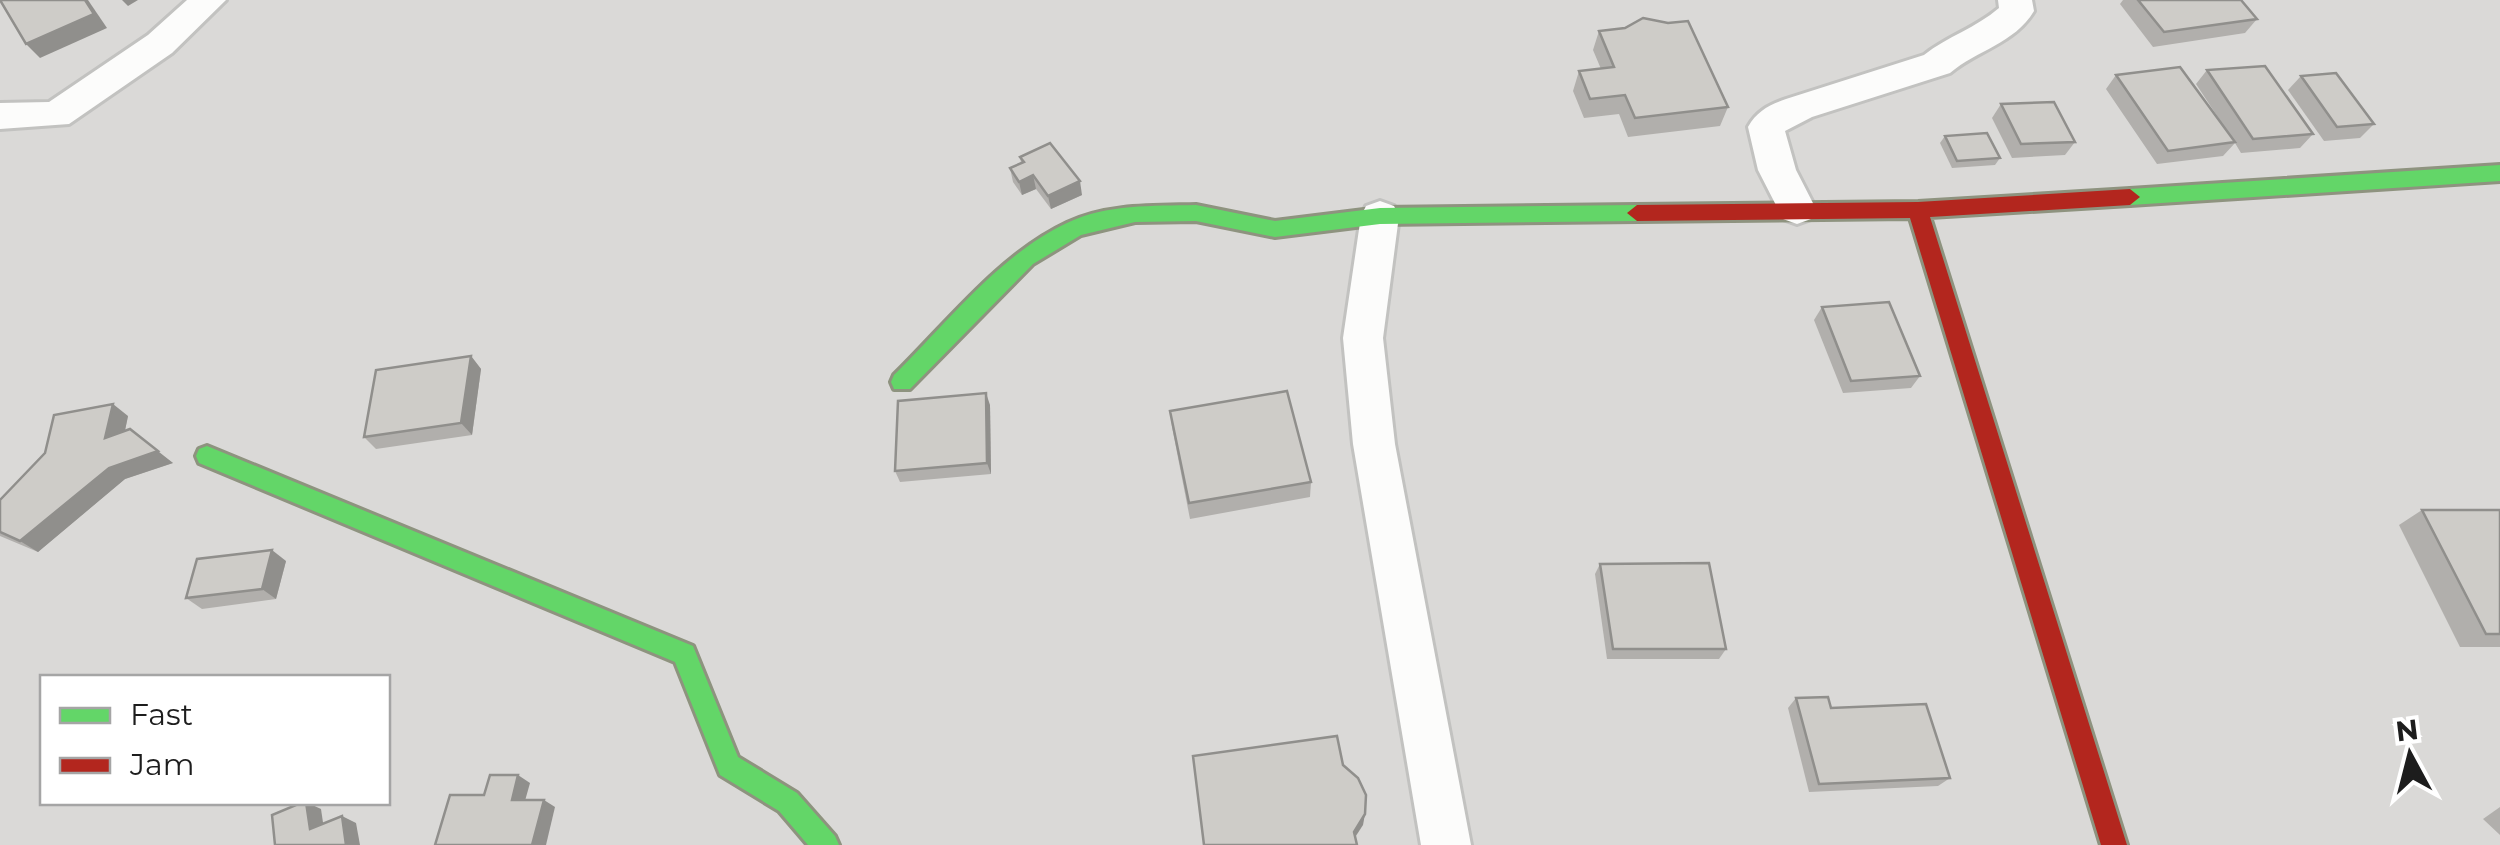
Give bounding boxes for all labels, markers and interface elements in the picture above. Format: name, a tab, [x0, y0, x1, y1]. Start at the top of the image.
legend	[40, 675, 390, 805]
text: Fast	[130, 696, 193, 733]
north arrow	[2360, 705, 2460, 805]
text: N	[2394, 712, 2420, 748]
text: Jam	[129, 746, 195, 783]

